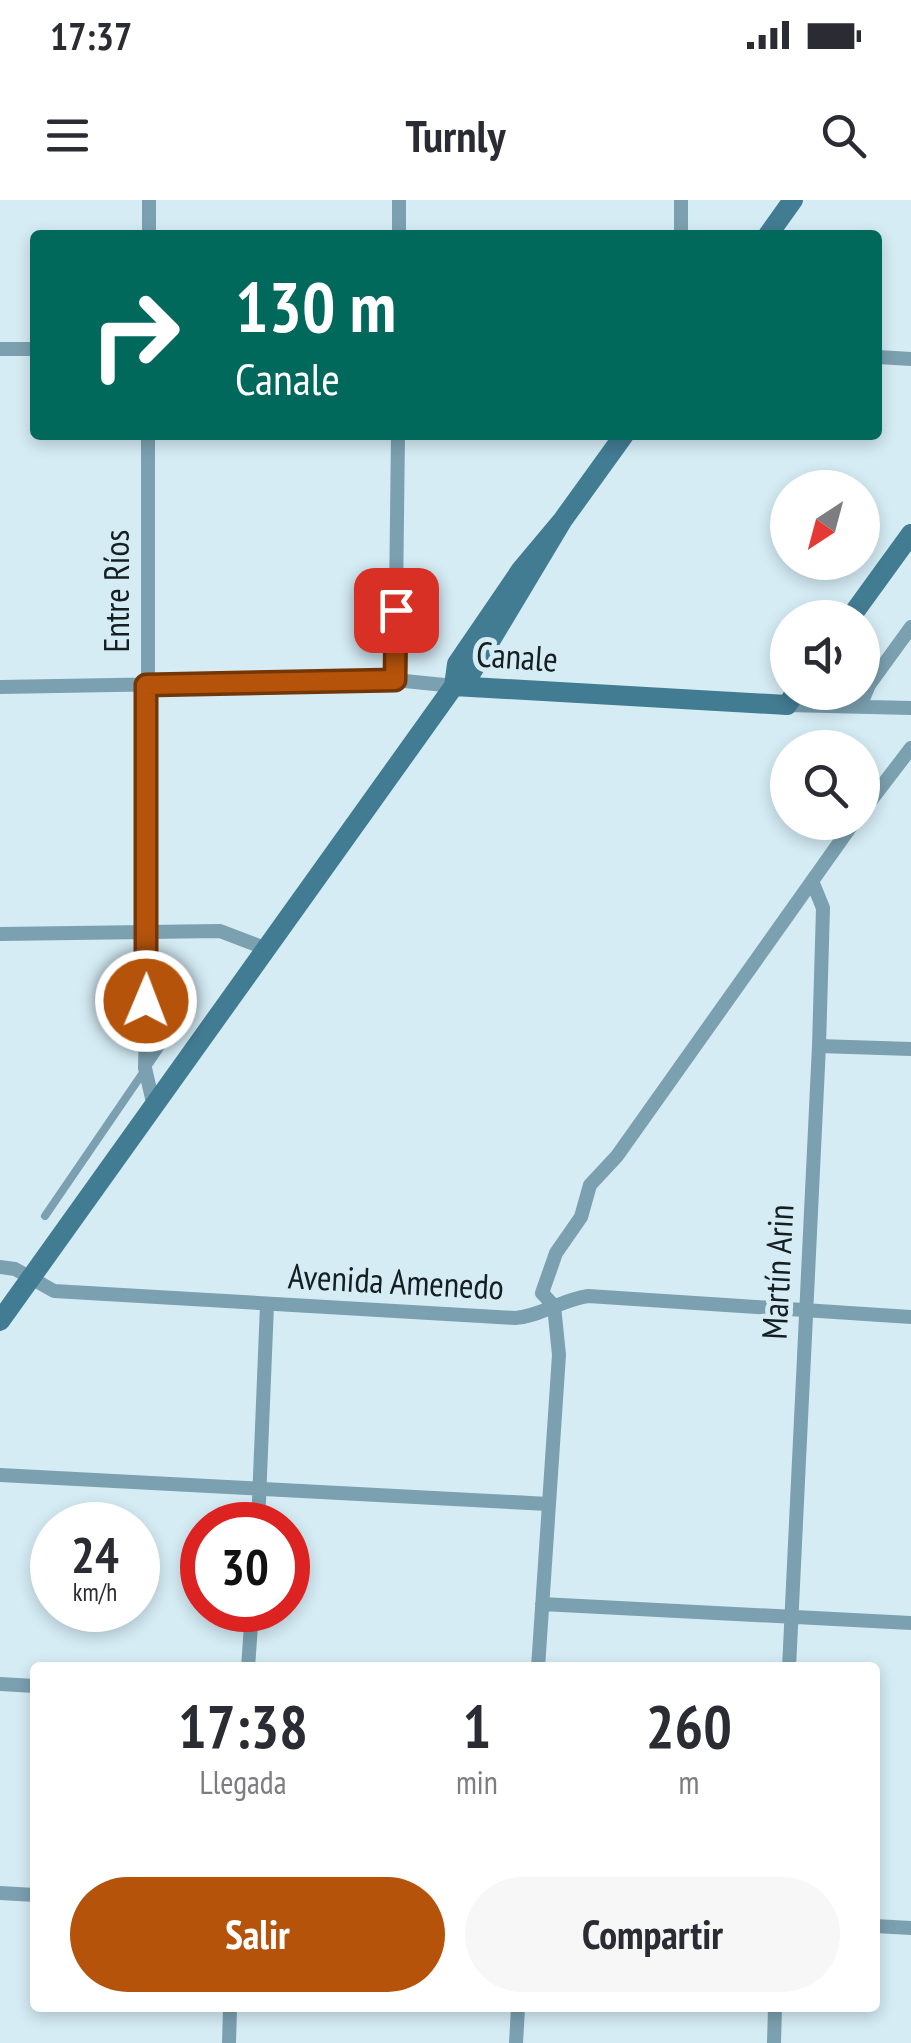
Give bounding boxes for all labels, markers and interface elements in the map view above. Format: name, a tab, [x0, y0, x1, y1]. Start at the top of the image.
text: 17:37	[50, 11, 132, 60]
text: Turnly	[406, 106, 505, 164]
icon: menu	[40, 108, 95, 163]
icon: search	[816, 108, 871, 163]
text: 130 m	[235, 261, 396, 351]
icon: right	[70, 270, 200, 400]
text: Canale	[235, 349, 340, 407]
north arrow	[770, 470, 880, 580]
map controls	[770, 470, 880, 840]
street label: Entre Ríos	[93, 530, 139, 652]
pin	[354, 568, 439, 653]
icon: arrive	[369, 583, 424, 638]
button: sound	[770, 600, 880, 710]
street label: Canale	[475, 630, 559, 682]
button: search	[770, 730, 880, 840]
position arrow	[94, 949, 198, 1053]
street label: Martín Arin	[751, 1203, 803, 1341]
street label: Avenida Amenedo	[287, 1252, 505, 1310]
speed limit sign: 30	[180, 1502, 310, 1632]
text: 24	[71, 1522, 119, 1587]
text: km/h	[73, 1576, 117, 1608]
text: 17:38	[178, 1687, 308, 1765]
text: 1	[463, 1687, 491, 1765]
text: 260	[646, 1687, 732, 1765]
text: Llegada	[199, 1761, 286, 1803]
text: min	[456, 1761, 498, 1803]
text: m	[678, 1761, 699, 1803]
button: Salir	[70, 1877, 445, 1992]
button: Compartir	[465, 1877, 840, 1992]

